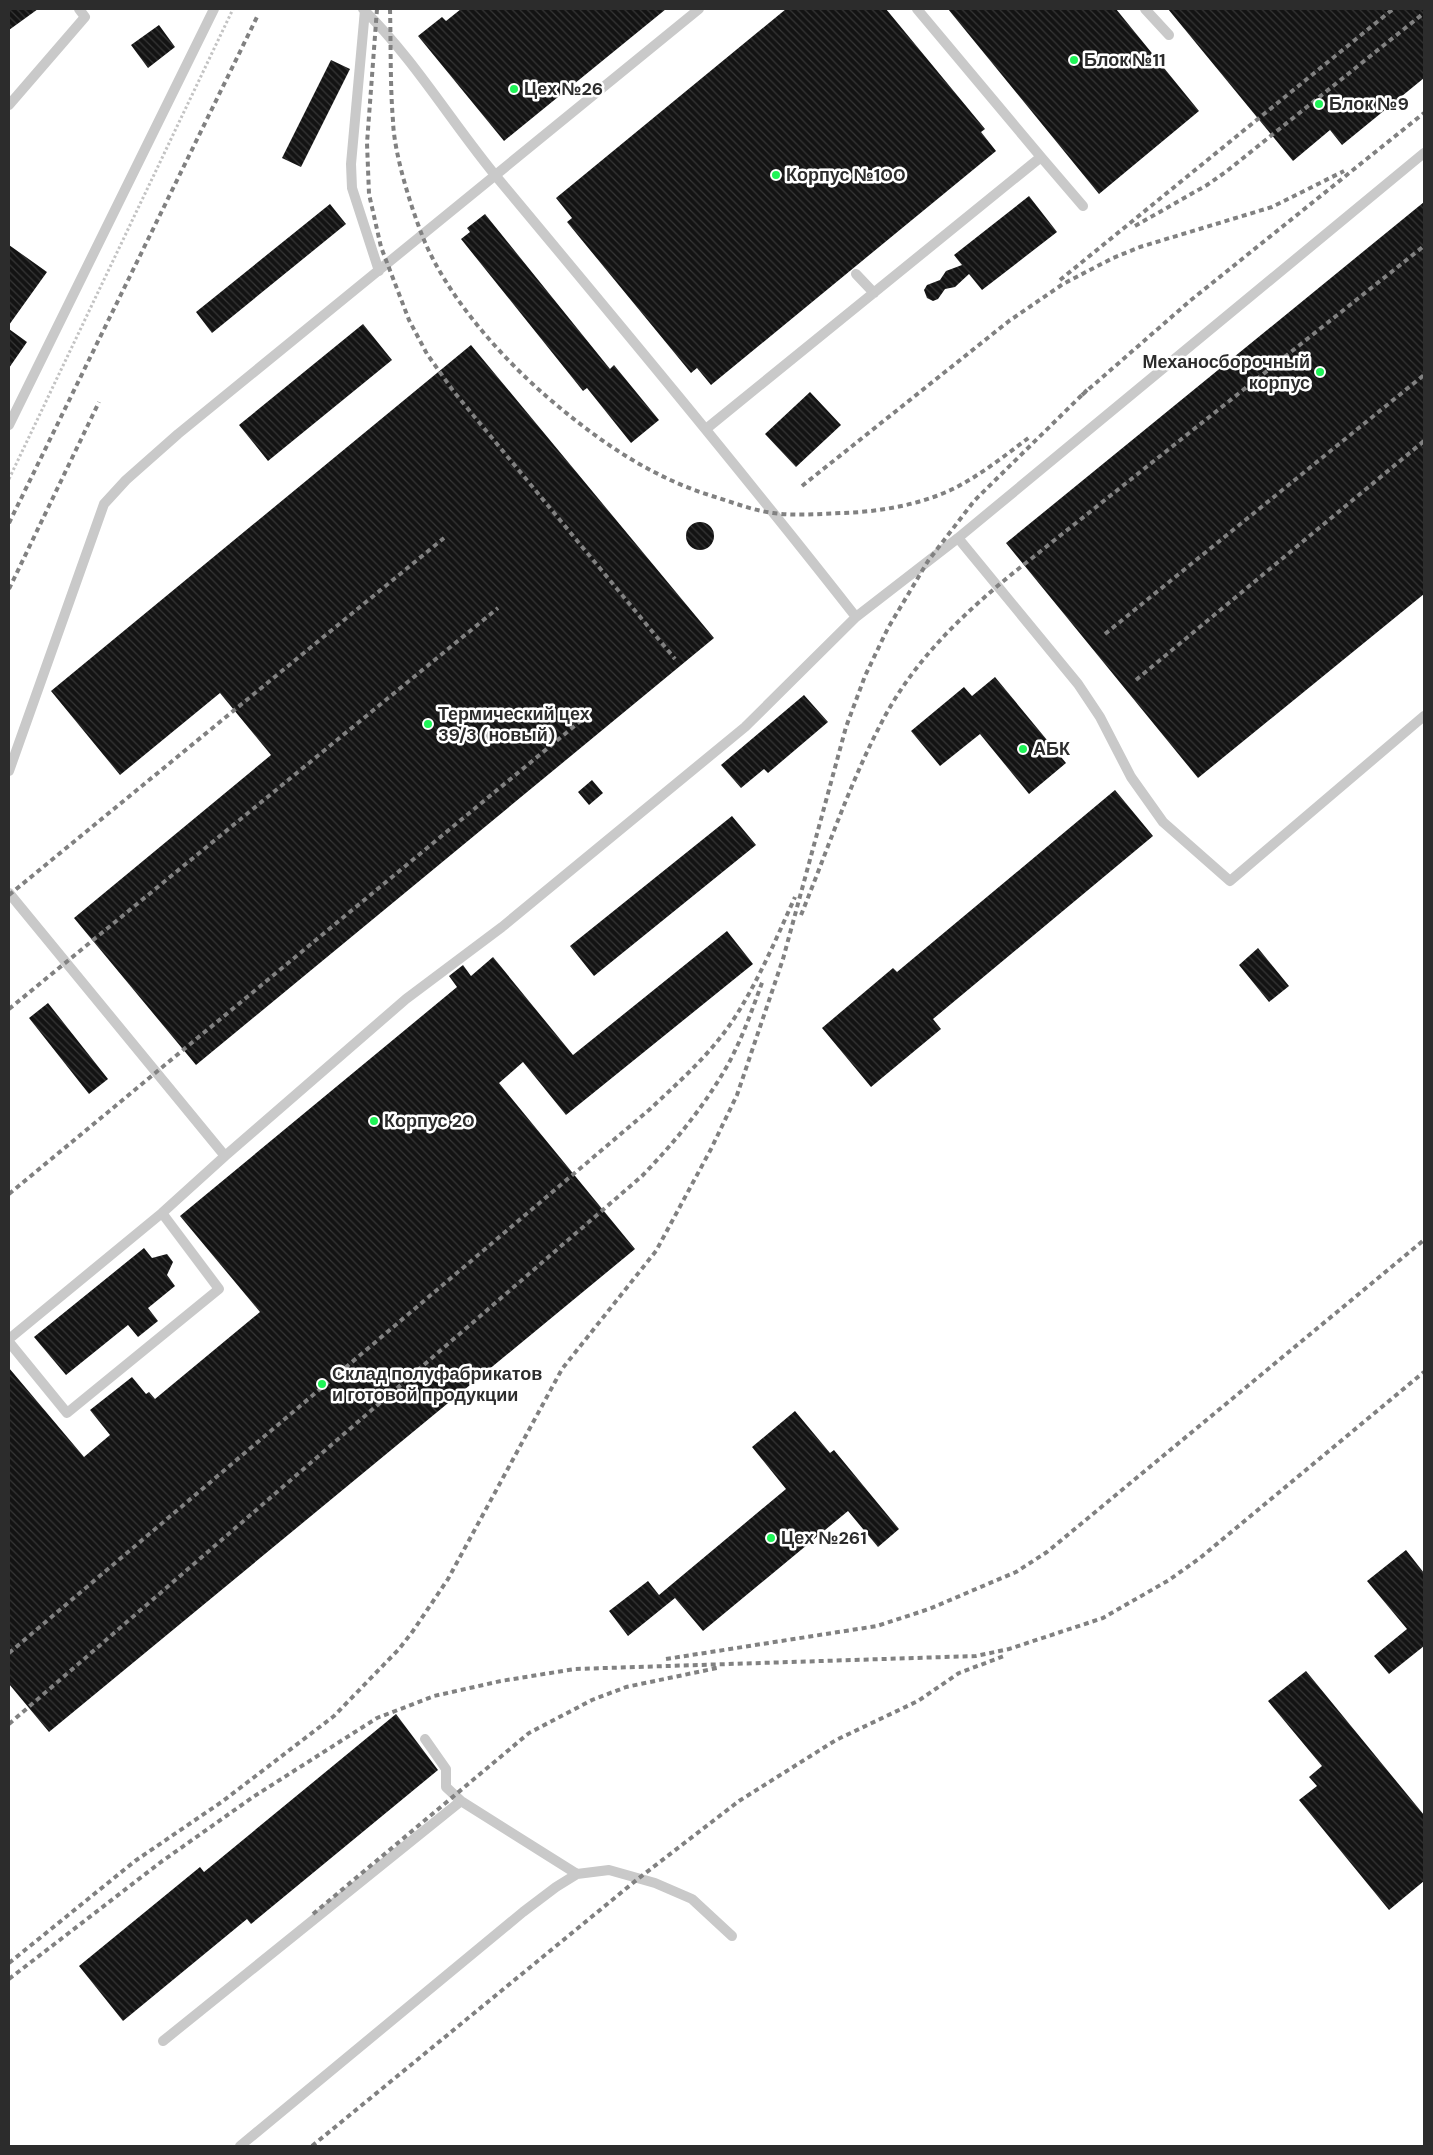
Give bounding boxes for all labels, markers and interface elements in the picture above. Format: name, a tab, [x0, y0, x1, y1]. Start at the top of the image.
place label: Блок №11	[1084, 48, 1166, 72]
marker: Блок №11	[1068, 54, 1080, 66]
place label: Цех №26	[524, 77, 603, 101]
marker: Цех №26	[508, 83, 520, 95]
place label: Блок №9	[1329, 92, 1409, 116]
marker: Блок №9	[1313, 98, 1325, 110]
place label: Корпус №100	[786, 163, 906, 187]
marker: Корпус №100	[770, 169, 782, 181]
place label: Механосборочный корпус	[1142, 350, 1310, 395]
marker: Механосборочный корпус	[1314, 366, 1326, 378]
place label: Термический цех 39/3 (новый)	[438, 702, 590, 747]
marker: Термический цех 39/3 (новый)	[422, 718, 434, 730]
place label: АБК	[1033, 737, 1071, 761]
marker: АБК	[1017, 743, 1029, 755]
place label: Корпус 20	[384, 1109, 475, 1133]
marker: Корпус 20	[368, 1115, 380, 1127]
place label: Склад полуфабрикатов и готовой продукции	[332, 1362, 542, 1407]
marker: Склад полуфабрикатов и готовой продукции	[316, 1378, 328, 1390]
place label: Цех №261	[781, 1526, 867, 1550]
marker: Цех №261	[765, 1532, 777, 1544]

